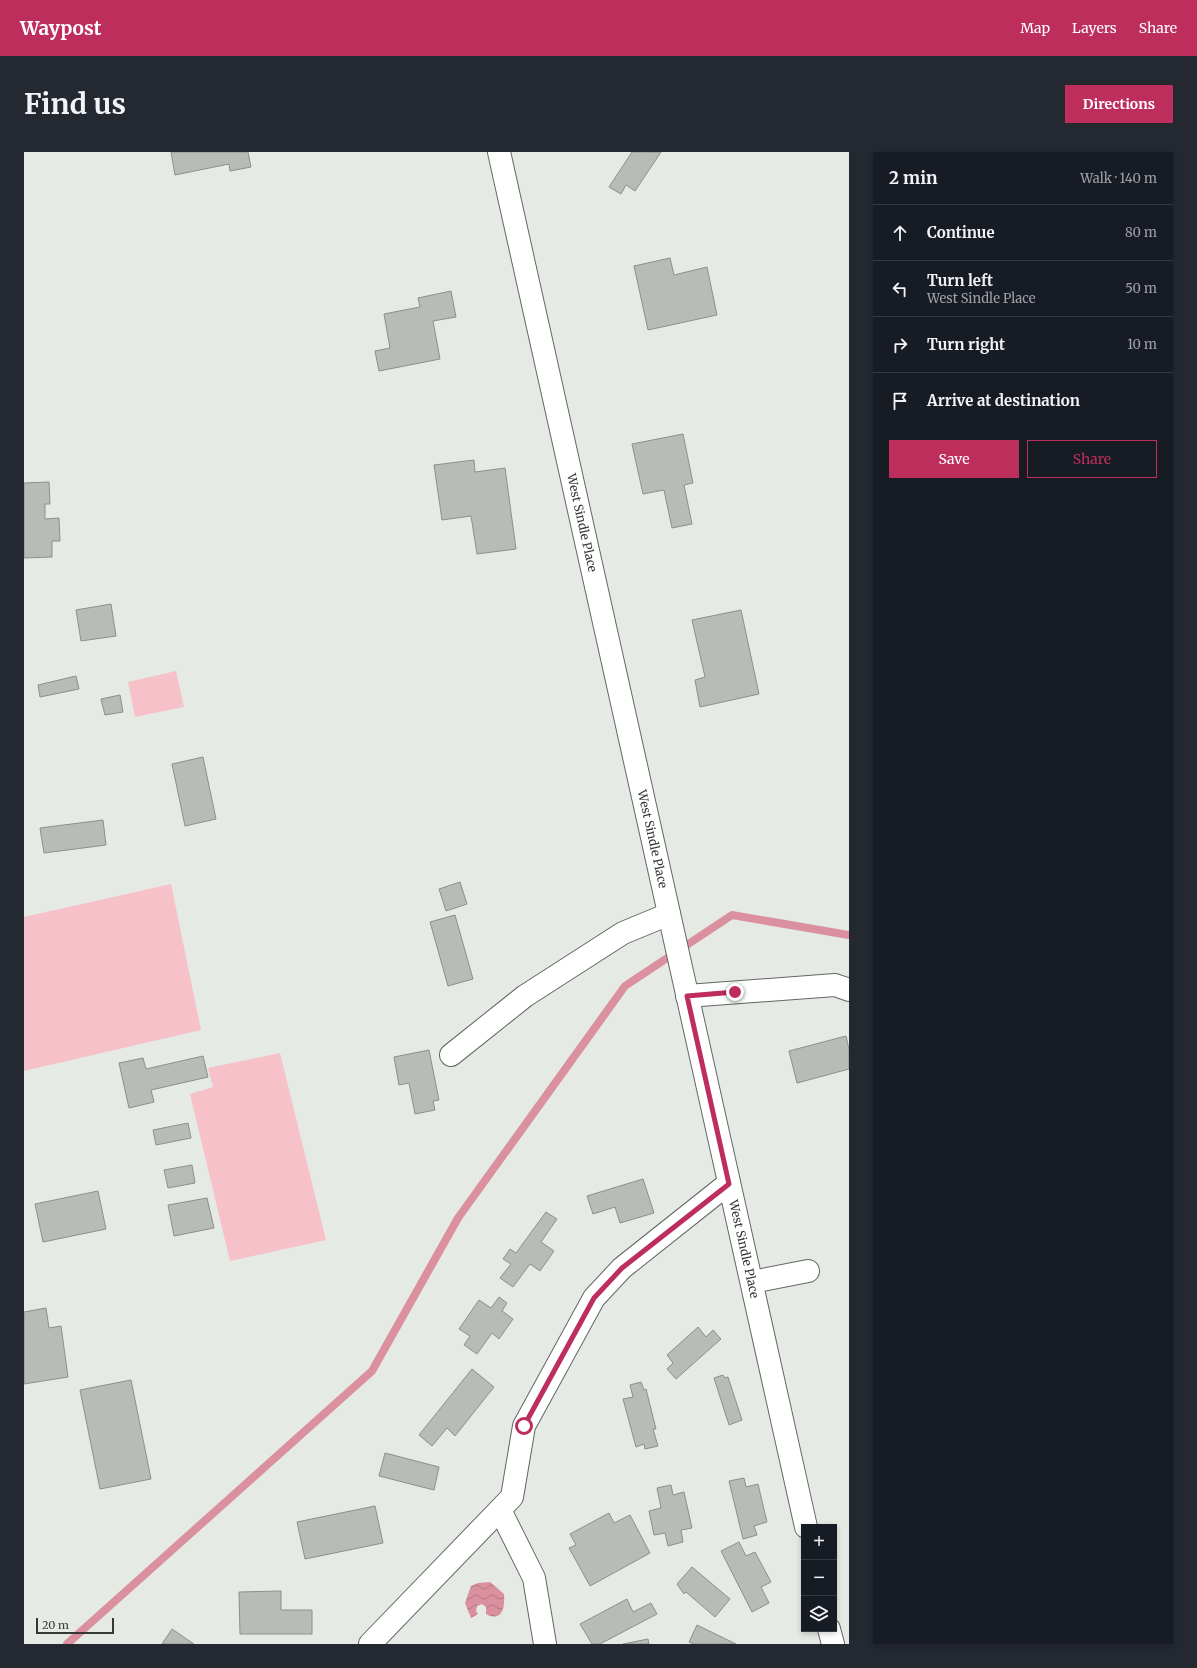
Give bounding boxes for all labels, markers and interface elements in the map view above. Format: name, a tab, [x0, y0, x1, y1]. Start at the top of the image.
text: Waypost	[20, 16, 101, 40]
text: Map	[1020, 19, 1050, 37]
text: Layers	[1072, 19, 1117, 37]
text: Share	[1139, 19, 1177, 37]
button: Directions	[1065, 85, 1173, 123]
text: Find us	[24, 86, 126, 122]
text: 2 min	[889, 167, 937, 189]
text: Walk · 140 m	[1080, 170, 1157, 187]
icon: ahead	[889, 222, 911, 244]
text: Continue	[927, 223, 995, 242]
text: 80 m	[1125, 224, 1157, 241]
text: Turn left	[927, 271, 993, 290]
icon: left	[889, 278, 911, 300]
text: 50 m	[1125, 280, 1157, 297]
text: West Sindle Place	[927, 290, 1035, 307]
icon: right	[889, 334, 911, 356]
text: Turn right	[927, 335, 1005, 354]
text: 10 m	[1127, 336, 1157, 353]
icon: arrive	[889, 390, 911, 412]
text: Arrive at destination	[927, 391, 1080, 410]
button: Save	[889, 440, 1019, 478]
button: Share	[1027, 440, 1157, 478]
street label: West Sindle Place	[564, 471, 601, 573]
street label: West Sindle Place	[634, 787, 671, 890]
route end	[726, 983, 744, 1001]
street label: West Sindle Place	[726, 1197, 763, 1299]
route start	[515, 1417, 533, 1435]
map controls	[801, 1524, 837, 1632]
button: +	[801, 1524, 837, 1560]
button: −	[801, 1560, 837, 1596]
button: layers	[801, 1596, 837, 1632]
scale bar	[36, 1616, 114, 1635]
text: 20 m	[42, 1618, 69, 1632]

